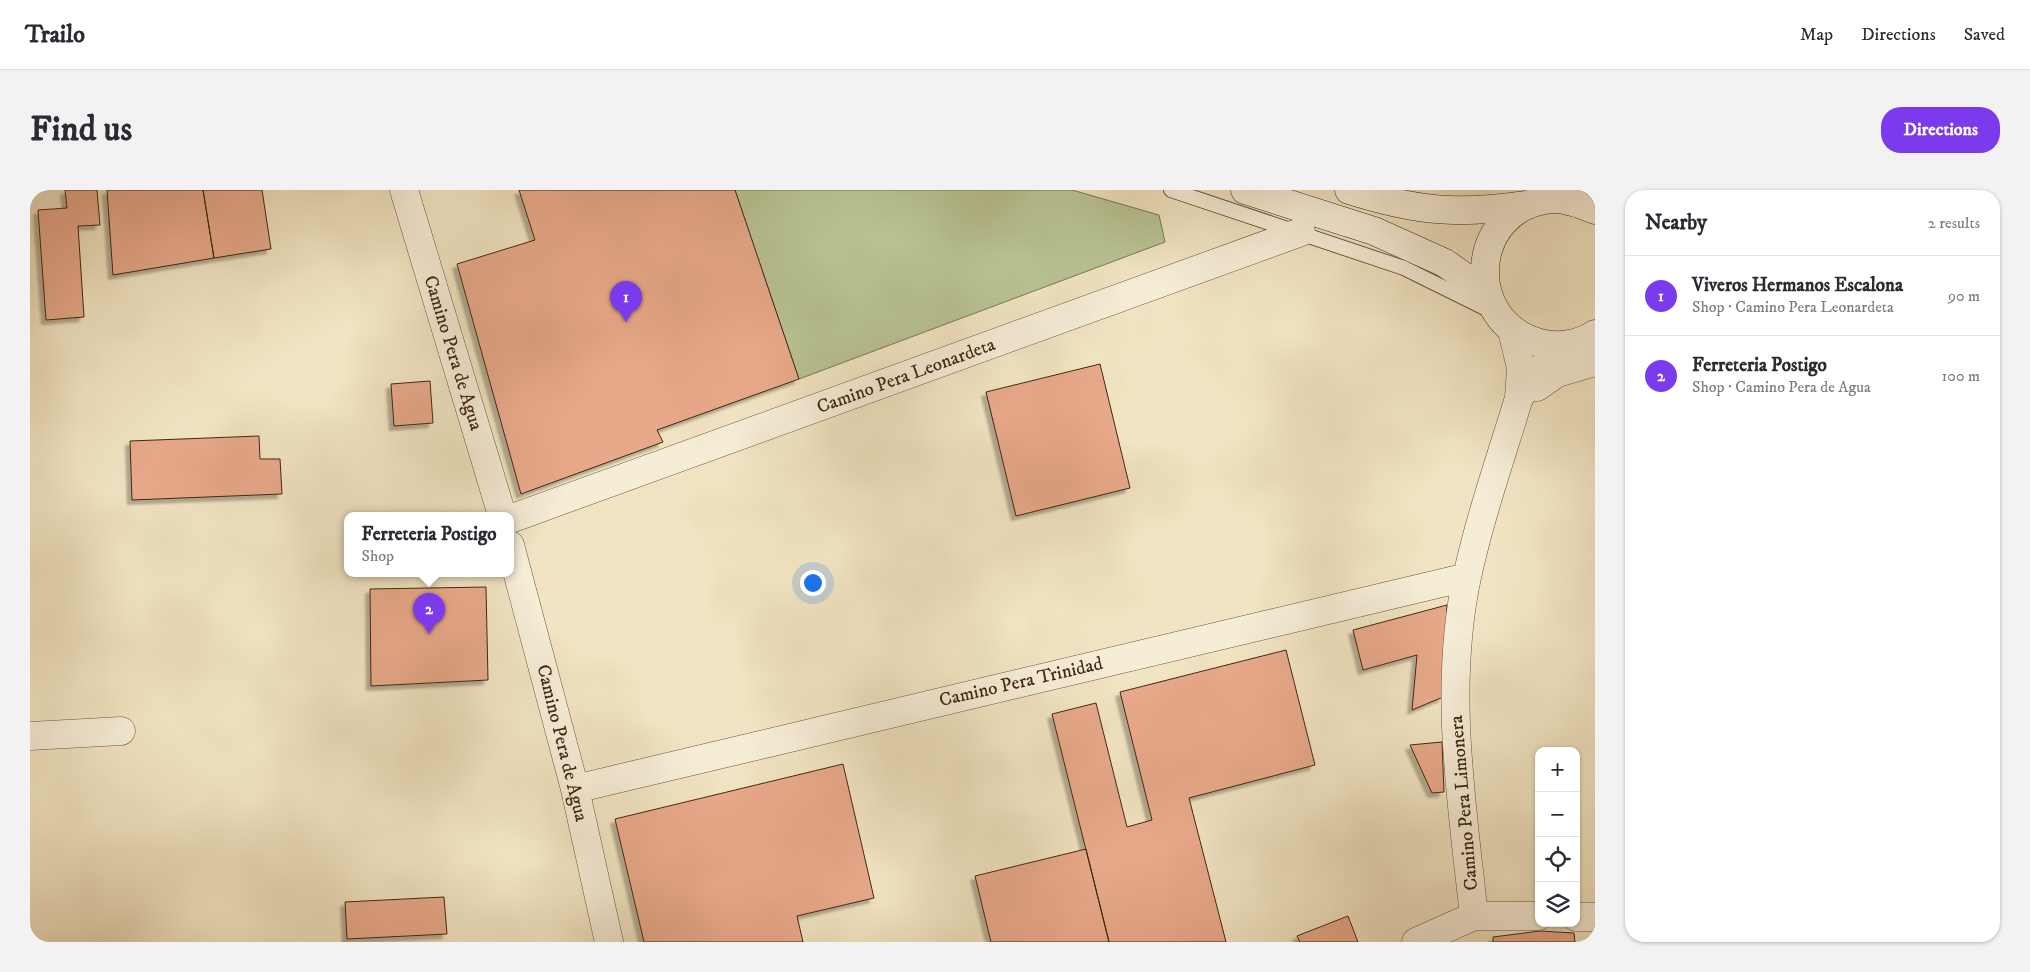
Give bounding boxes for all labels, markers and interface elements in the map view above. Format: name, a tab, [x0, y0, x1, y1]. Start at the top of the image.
text: Trailo	[25, 20, 85, 50]
text: Map	[1800, 24, 1833, 46]
text: Directions	[1861, 24, 1936, 46]
text: Saved	[1964, 24, 2005, 46]
button: Directions	[1881, 107, 2000, 153]
text: Find us	[30, 108, 132, 152]
text: Nearby	[1645, 210, 1707, 236]
text: 2 results	[1928, 213, 1980, 233]
street label: Camino Pera de Agua	[418, 273, 488, 433]
text: Viveros Hermanos Escalona	[1692, 274, 1903, 297]
pin: 1	[610, 281, 642, 322]
text: 1	[1658, 286, 1664, 306]
text: 90 m	[1948, 286, 1980, 306]
text: Shop · Camino Pera Leonardeta	[1692, 297, 1894, 317]
street label: Camino Pera Leonardeta	[814, 333, 998, 419]
text: Ferreteria Postigo	[1692, 354, 1827, 377]
text: 2	[1657, 366, 1665, 386]
text: 100 m	[1942, 366, 1980, 386]
text: Shop · Camino Pera de Agua	[1692, 377, 1871, 397]
popup	[344, 512, 514, 577]
text: Ferreteria Postigo	[362, 523, 496, 546]
text: Shop	[362, 546, 394, 566]
your location	[800, 570, 826, 596]
pin: 2	[413, 593, 445, 634]
street label: Camino Pera Trinidad	[937, 652, 1106, 712]
street label: Camino Pera de Agua	[531, 662, 593, 824]
street label: Camino Pera Limonera	[1445, 714, 1483, 892]
map controls	[1535, 747, 1580, 927]
button: +	[1535, 747, 1580, 792]
button: −	[1535, 792, 1580, 837]
button: locate	[1535, 837, 1580, 882]
button: layers	[1535, 882, 1580, 927]

